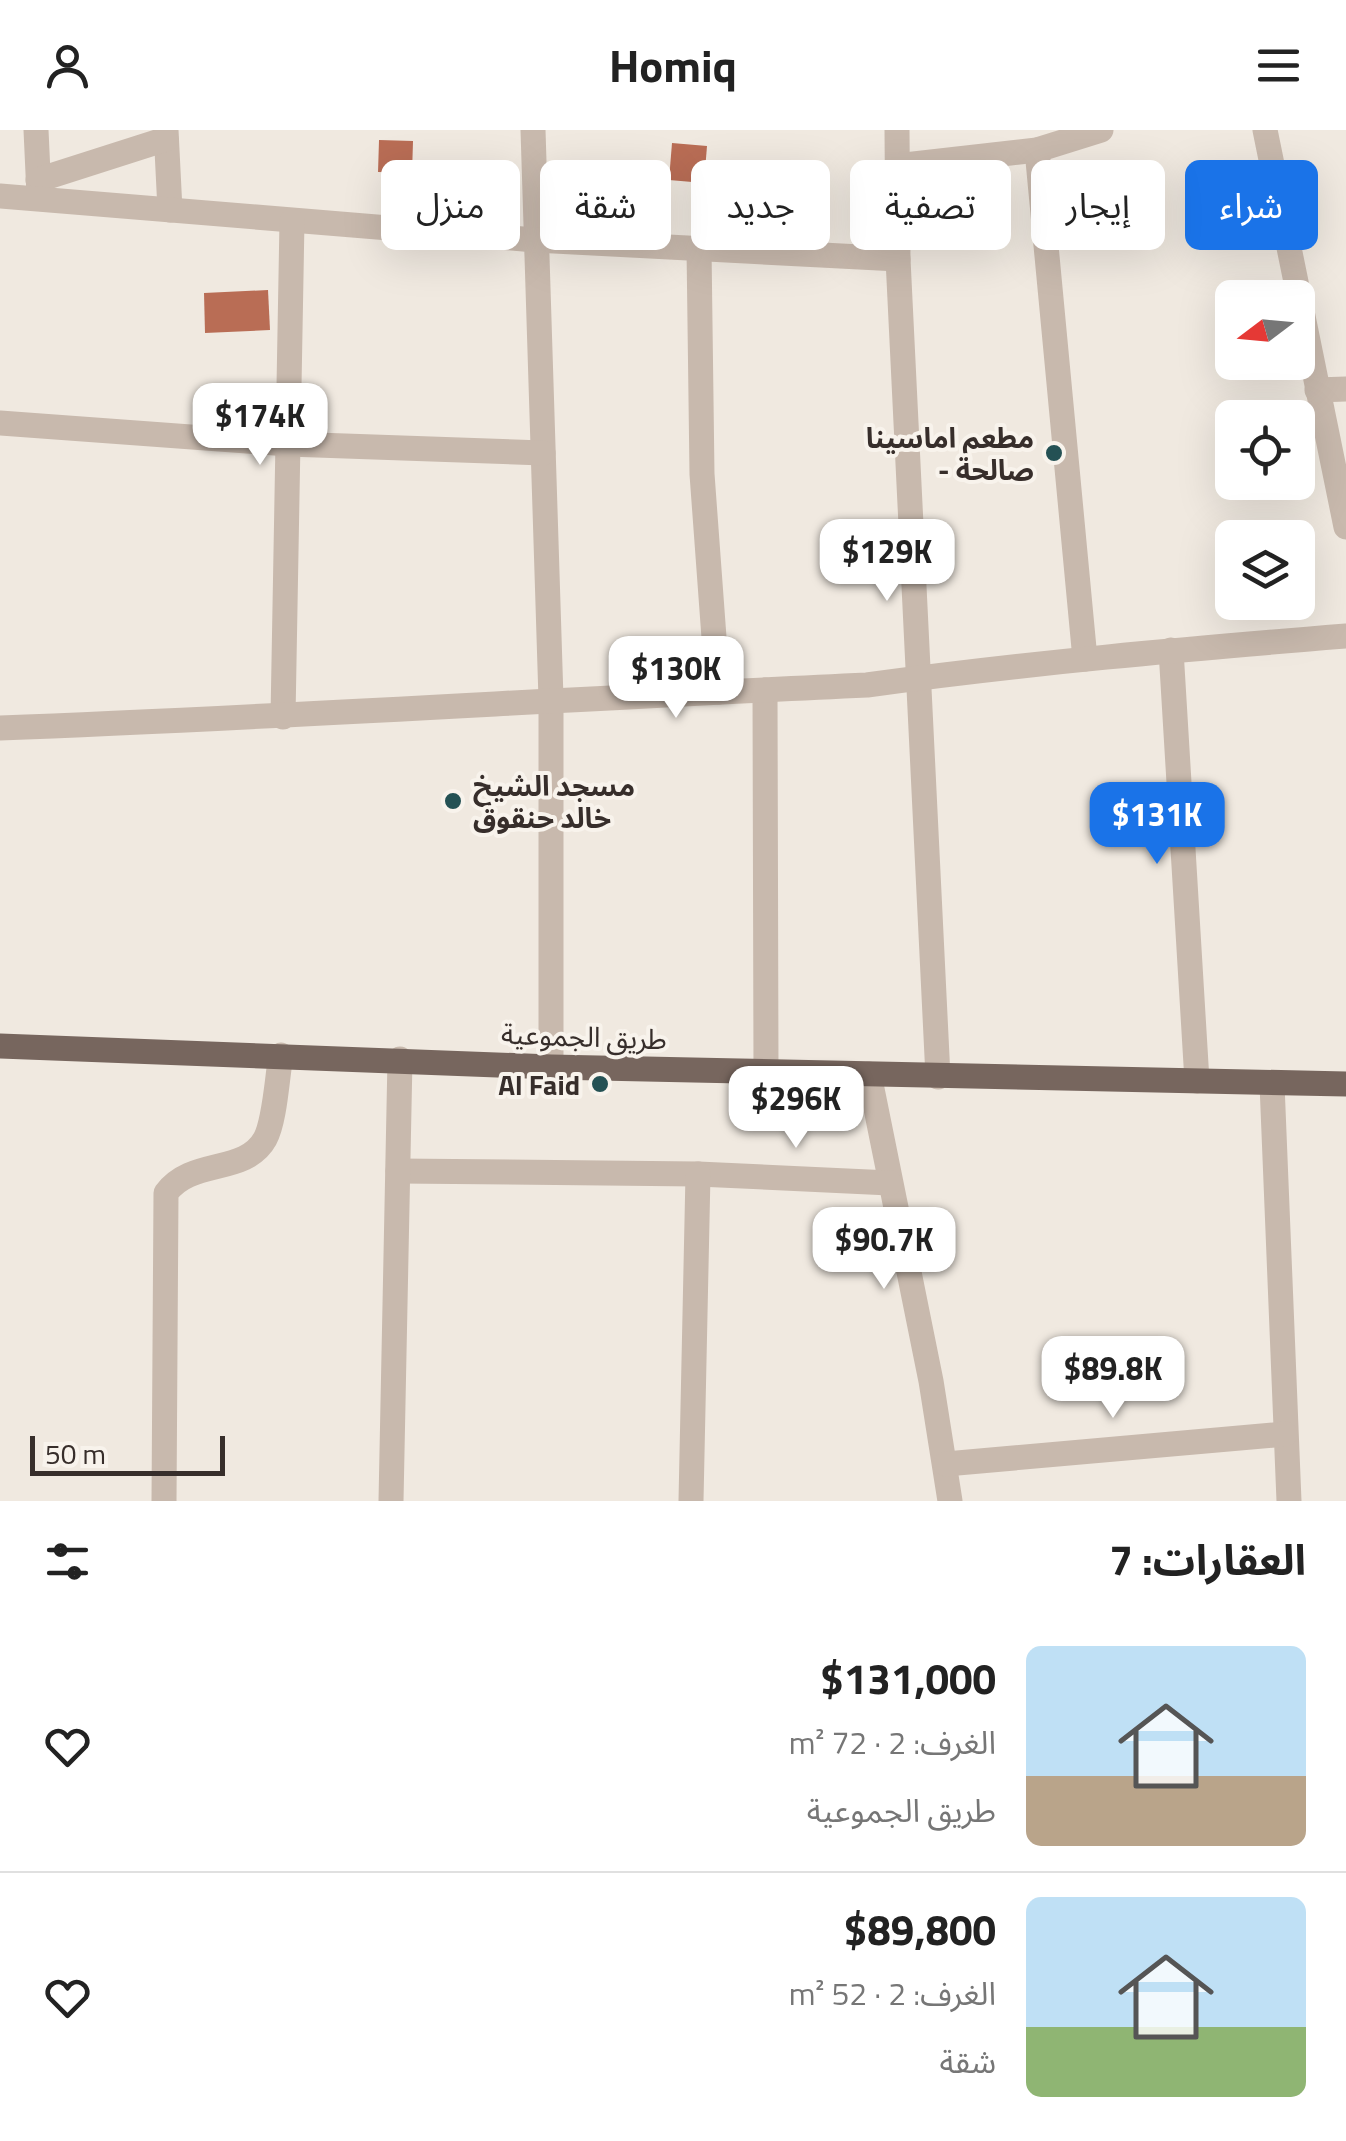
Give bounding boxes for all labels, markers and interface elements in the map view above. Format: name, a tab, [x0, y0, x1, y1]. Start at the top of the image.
text: Homiq	[609, 31, 737, 99]
icon: person	[40, 38, 95, 93]
icon: menu	[1251, 38, 1306, 93]
chip: منزل	[381, 160, 520, 250]
chip: شقة	[540, 160, 671, 250]
chip: جديد	[691, 160, 830, 250]
chip: تصفية	[850, 160, 1011, 250]
chip: إيجار	[1031, 160, 1165, 250]
chip: شراء	[1185, 160, 1318, 250]
north arrow	[1215, 280, 1315, 380]
map controls	[1215, 280, 1315, 620]
pin: $174K	[190, 383, 330, 468]
text: $174K	[215, 391, 305, 439]
button: locate	[1215, 400, 1315, 500]
place label: مطعم اماسينا - صالحة	[866, 416, 1034, 491]
marker: مطعم اماسينا - صالحة	[1043, 442, 1065, 464]
pin: $129K	[817, 519, 957, 604]
button: layers	[1215, 520, 1315, 620]
text: $129K	[842, 527, 932, 575]
pin: $130K	[606, 636, 746, 721]
text: $130K	[631, 644, 721, 692]
place label: مسجد الشيخ خالد حنقوق	[473, 764, 635, 839]
pin: $131K	[1087, 782, 1227, 867]
marker: مسجد الشيخ خالد حنقوق	[442, 790, 464, 812]
text: $131K	[1112, 790, 1202, 838]
street label: طريق الجموعية	[500, 1012, 668, 1060]
place label: Al Faid	[498, 1063, 580, 1106]
pin: $296K	[726, 1066, 866, 1151]
marker: Al Faid	[589, 1073, 611, 1095]
text: $296K	[751, 1074, 841, 1122]
pin: $90.7K	[803, 1207, 965, 1292]
text: $90.7K	[835, 1215, 933, 1263]
pin: $89.8K	[1032, 1336, 1194, 1421]
text: $89.8K	[1064, 1344, 1162, 1392]
scale bar	[30, 1431, 225, 1476]
text: 50 m	[45, 1432, 106, 1475]
text: العقارات: 7	[1109, 1527, 1306, 1591]
icon: filters	[40, 1534, 95, 1589]
text: $131,000	[820, 1646, 996, 1710]
icon: home	[1106, 1686, 1226, 1806]
text: الغرف: 2 · 72 m²	[789, 1718, 996, 1766]
icon: heart	[40, 1719, 95, 1774]
text: طريق الجموعية	[807, 1786, 996, 1834]
text: $89,800	[844, 1897, 996, 1961]
icon: home	[1106, 1937, 1226, 2057]
text: الغرف: 2 · 52 m²	[789, 1969, 996, 2017]
icon: heart	[40, 1970, 95, 2025]
text: شقة	[940, 2037, 996, 2085]

